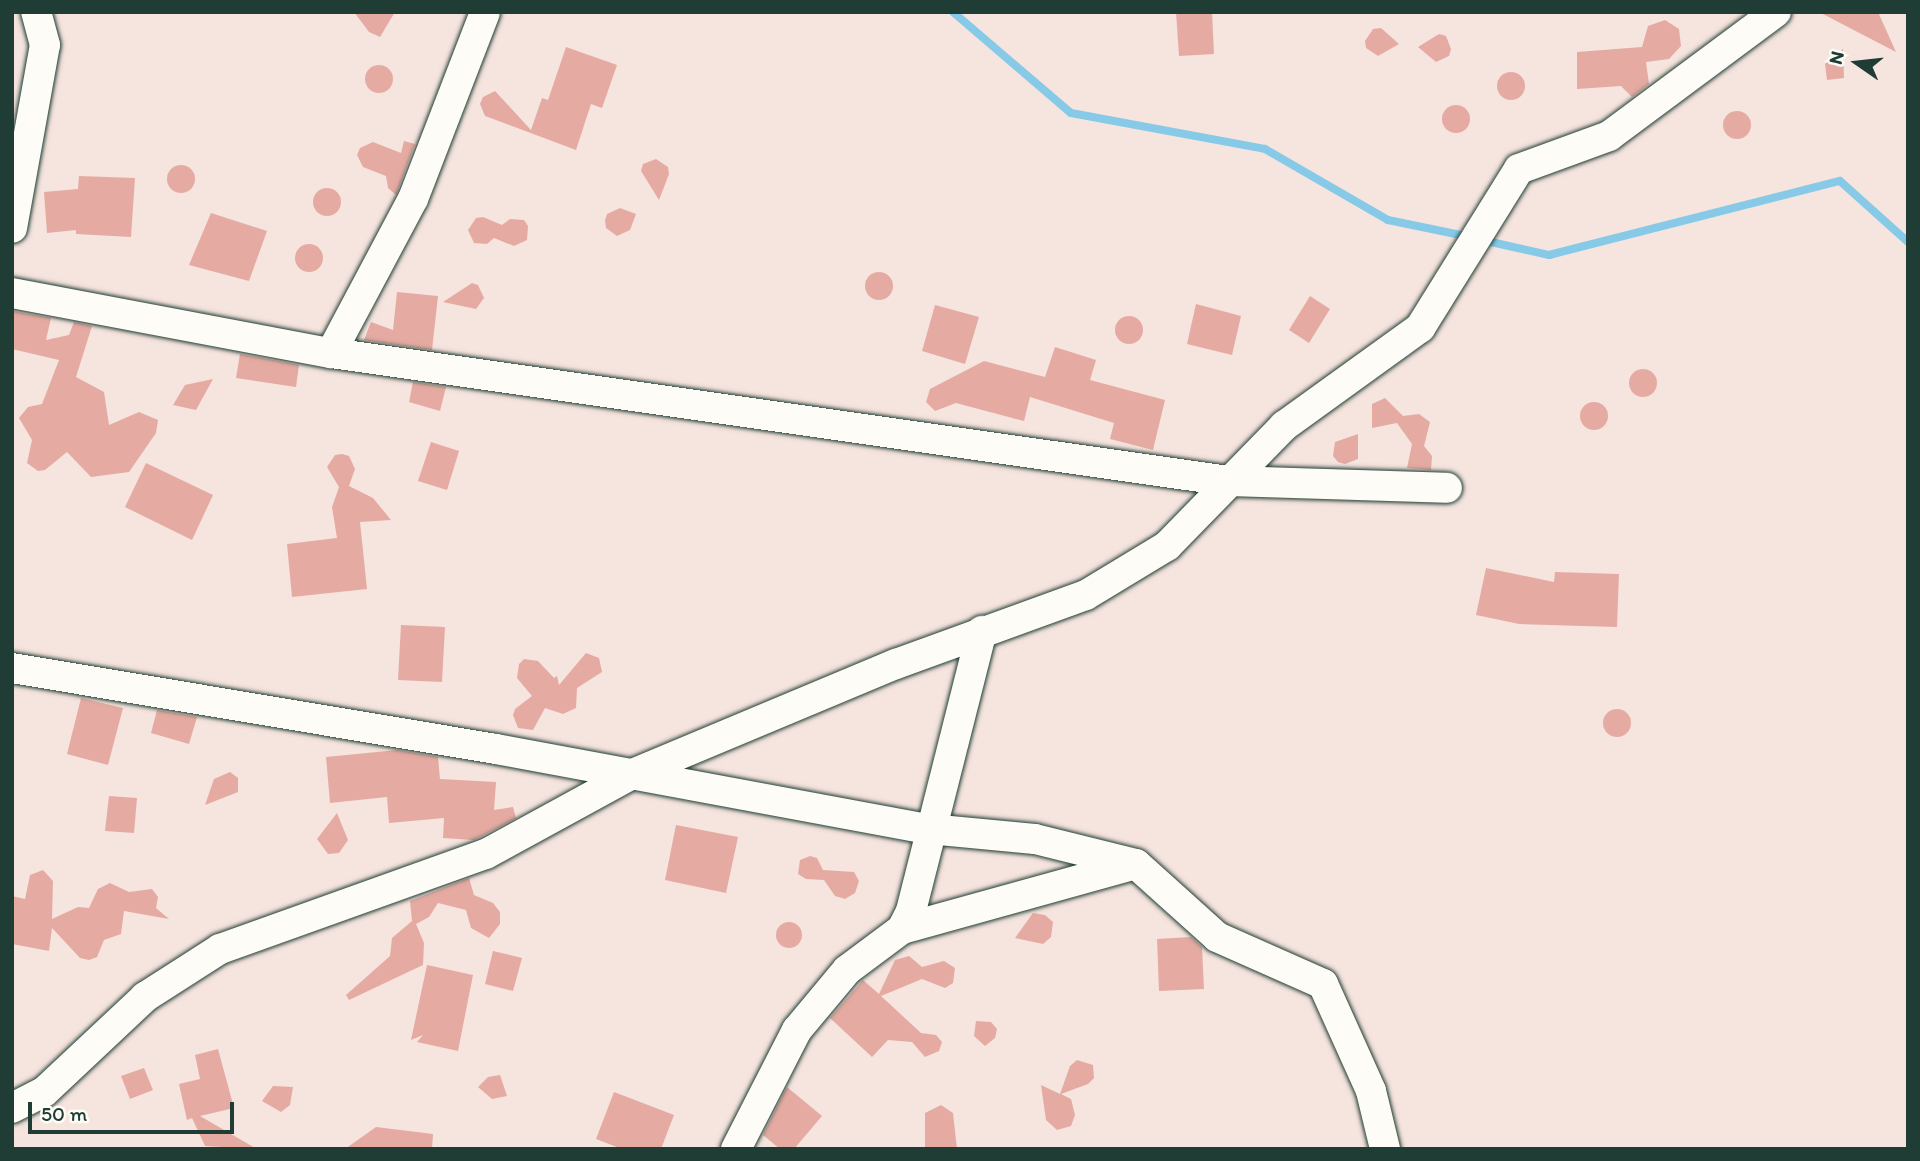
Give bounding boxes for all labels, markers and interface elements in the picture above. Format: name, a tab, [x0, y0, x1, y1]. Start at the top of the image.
north arrow	[1822, 28, 1892, 98]
text: N	[1823, 49, 1849, 67]
scale bar	[32, 1088, 238, 1132]
text: 50 m	[41, 1101, 87, 1126]

